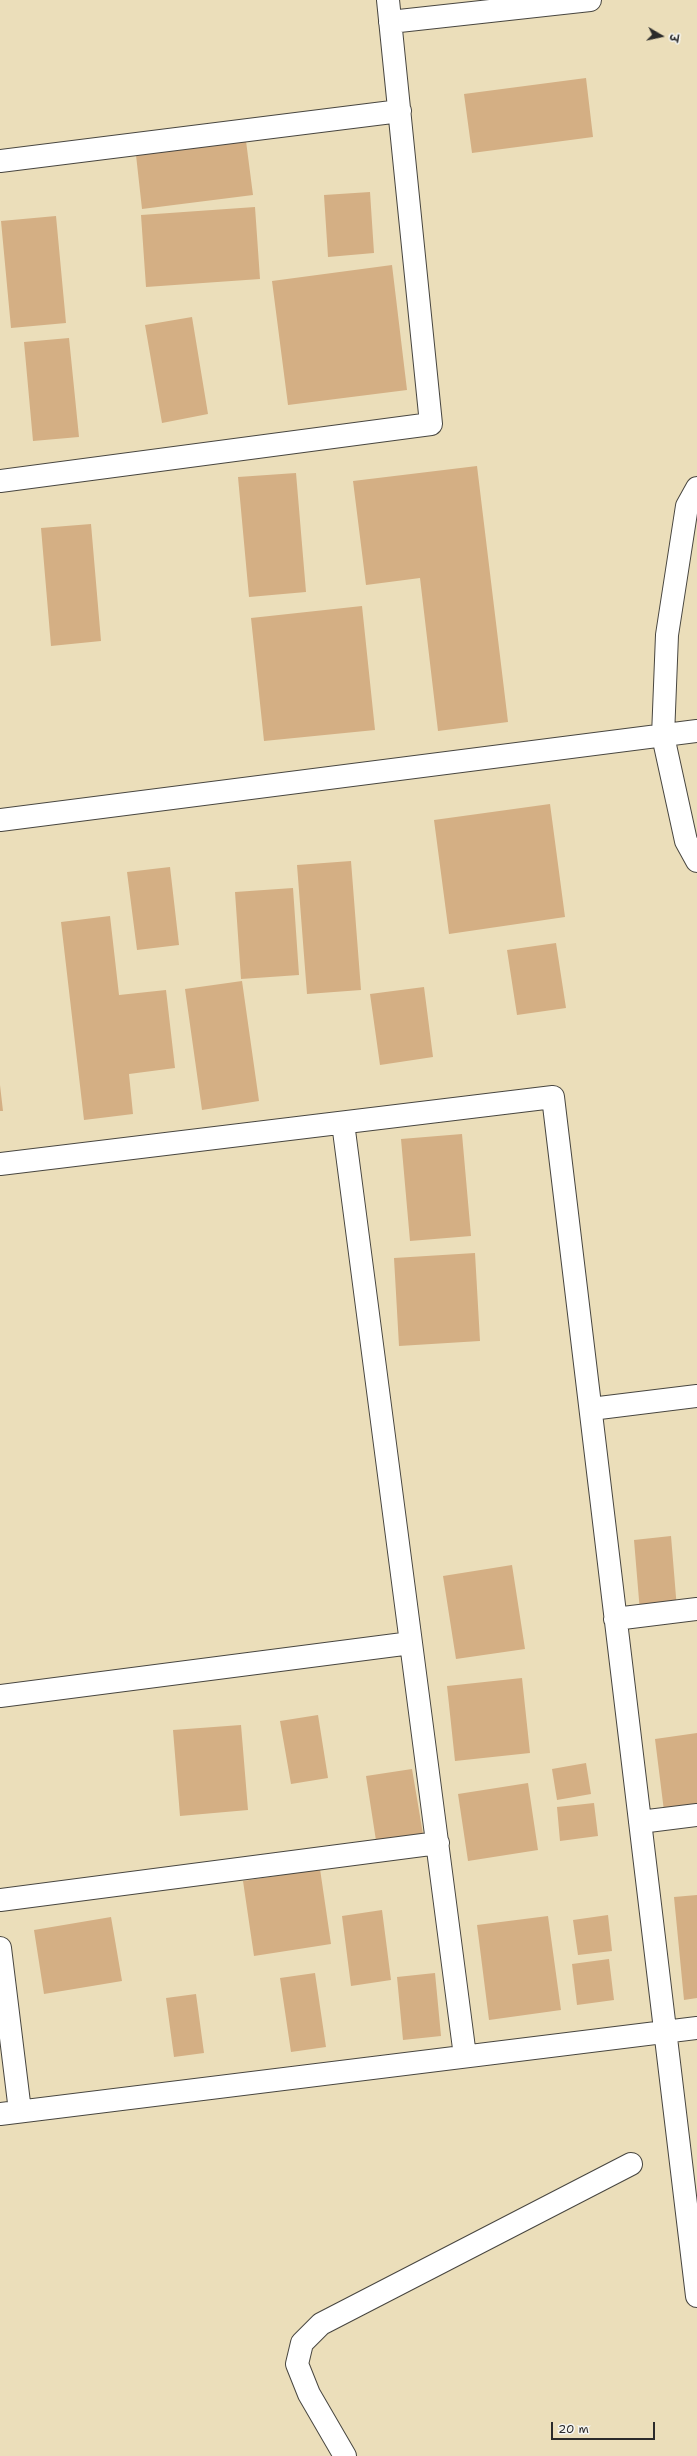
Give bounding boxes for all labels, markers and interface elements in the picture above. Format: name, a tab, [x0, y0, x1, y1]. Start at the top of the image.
north arrow	[641, 16, 681, 56]
text: उ	[665, 33, 681, 43]
scale bar	[553, 2414, 657, 2440]
text: 20 m	[558, 2421, 589, 2437]

